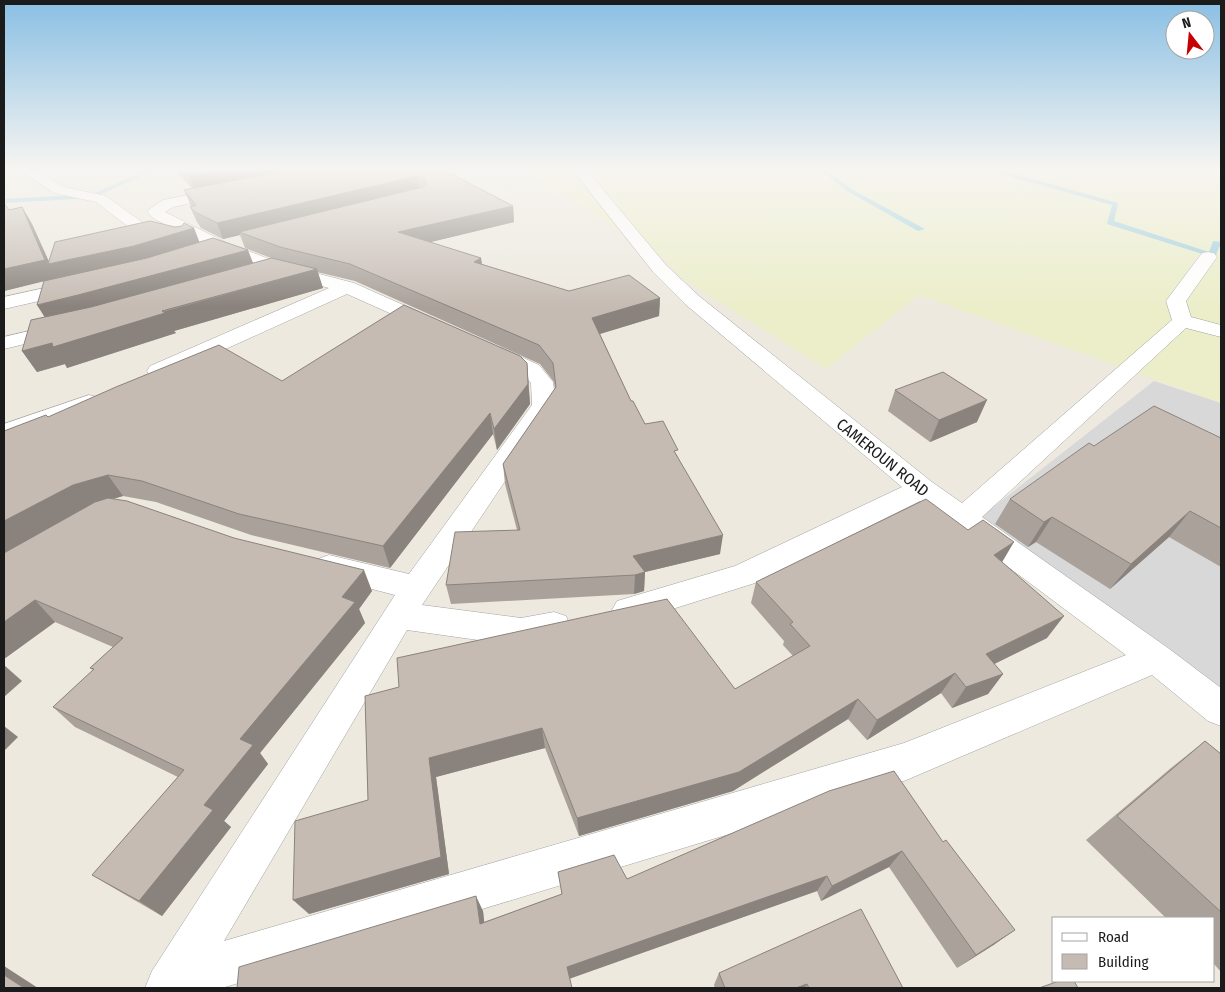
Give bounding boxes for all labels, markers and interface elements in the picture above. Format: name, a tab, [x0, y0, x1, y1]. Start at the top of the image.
north arrow	[1165, 10, 1215, 60]
text: N	[1180, 14, 1193, 32]
street label: CAMEROUN ROAD	[833, 414, 933, 500]
legend	[1052, 917, 1215, 982]
text: Road	[1098, 928, 1129, 946]
text: Building	[1098, 953, 1149, 971]

